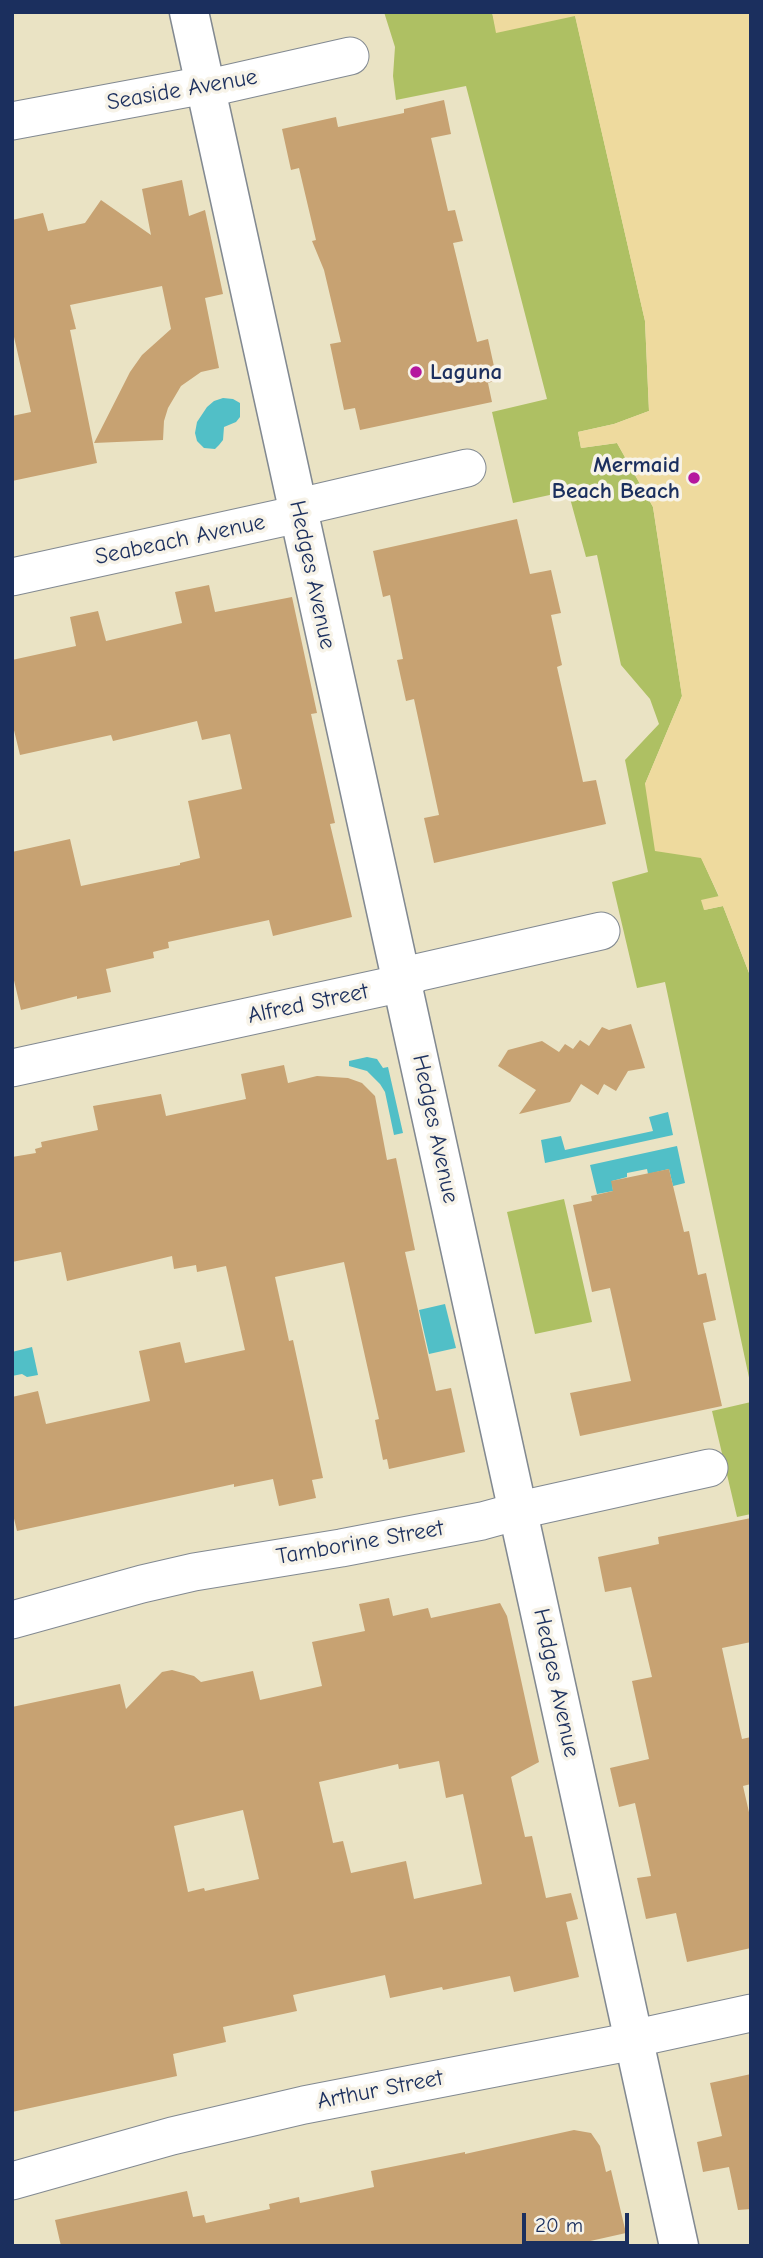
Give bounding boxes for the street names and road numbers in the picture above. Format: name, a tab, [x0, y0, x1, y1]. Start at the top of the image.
street label: Seaside Avenue	[105, 63, 259, 117]
street label: Hedges Avenue	[283, 498, 341, 652]
street label: Seabeach Avenue	[93, 509, 267, 571]
street label: Alfred Street	[245, 978, 371, 1030]
street label: Hedges Avenue	[406, 1052, 464, 1206]
street label: Tamborine Street	[274, 1515, 446, 1571]
street label: Hedges Avenue	[527, 1606, 585, 1760]
street label: Arthur Street	[315, 2064, 445, 2116]

